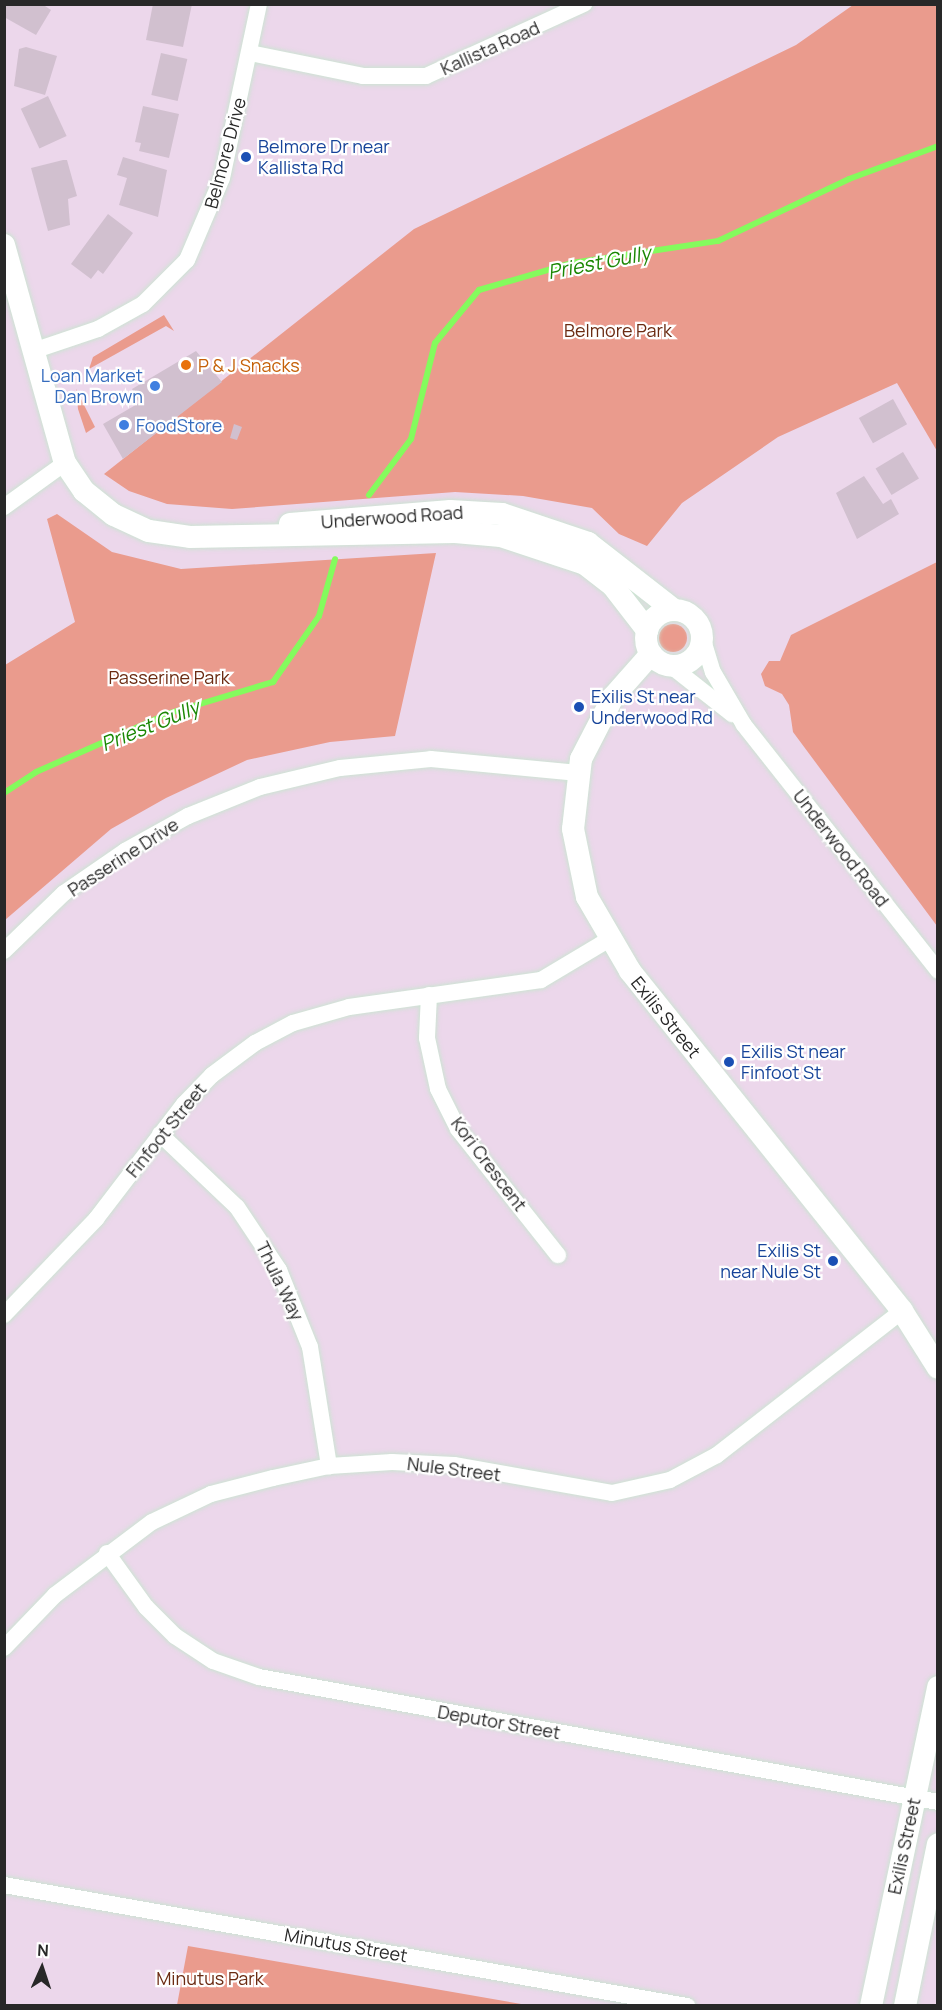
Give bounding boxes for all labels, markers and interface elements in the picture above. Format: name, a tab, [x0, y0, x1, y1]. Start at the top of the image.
street label: Kallista Road	[437, 17, 543, 79]
street label: Belmore Drive	[200, 95, 250, 211]
place label: Belmore Dr near Kallista Rd	[258, 136, 390, 178]
marker: Belmore Dr near Kallista Rd	[239, 150, 253, 164]
water label: Priest Gully	[546, 240, 652, 284]
park label: Belmore Park	[564, 319, 672, 341]
place label: P & J Snacks	[198, 354, 300, 376]
marker: P & J Snacks	[179, 358, 193, 372]
place label: Loan Market Dan Brown	[41, 365, 143, 407]
marker: Loan Market Dan Brown	[148, 379, 162, 393]
place label: FoodStore	[136, 414, 222, 436]
marker: FoodStore	[117, 418, 131, 432]
street label: Underwood Road	[320, 501, 464, 533]
park label: Passerine Park	[108, 666, 230, 688]
place label: Exilis St near Underwood Rd	[591, 686, 713, 728]
water label: Priest Gully	[97, 694, 203, 756]
marker: Exilis St near Underwood Rd	[572, 700, 586, 714]
street label: Underwood Road	[789, 785, 893, 911]
street label: Passerine Drive	[64, 813, 182, 901]
street label: Exilis Street	[627, 972, 705, 1062]
place label: Exilis St near Finfoot St	[741, 1041, 846, 1084]
marker: Exilis St near Finfoot St	[722, 1055, 736, 1069]
street label: Finfoot Street	[121, 1079, 211, 1181]
street label: Kori Crescent	[447, 1113, 531, 1215]
street label: Thula Way	[252, 1238, 308, 1324]
place label: Exilis St near Nule St	[720, 1240, 821, 1282]
marker: Exilis St near Nule St	[826, 1254, 840, 1268]
street label: Nule Street	[406, 1453, 502, 1485]
street label: Deputor Street	[436, 1701, 562, 1743]
street label: Exilis Street	[883, 1796, 925, 1896]
street label: Minutus Street	[283, 1924, 409, 1966]
north arrow	[12, 1938, 72, 1998]
text: N	[37, 1939, 49, 1961]
park label: Minutus Park	[156, 1967, 264, 1989]

